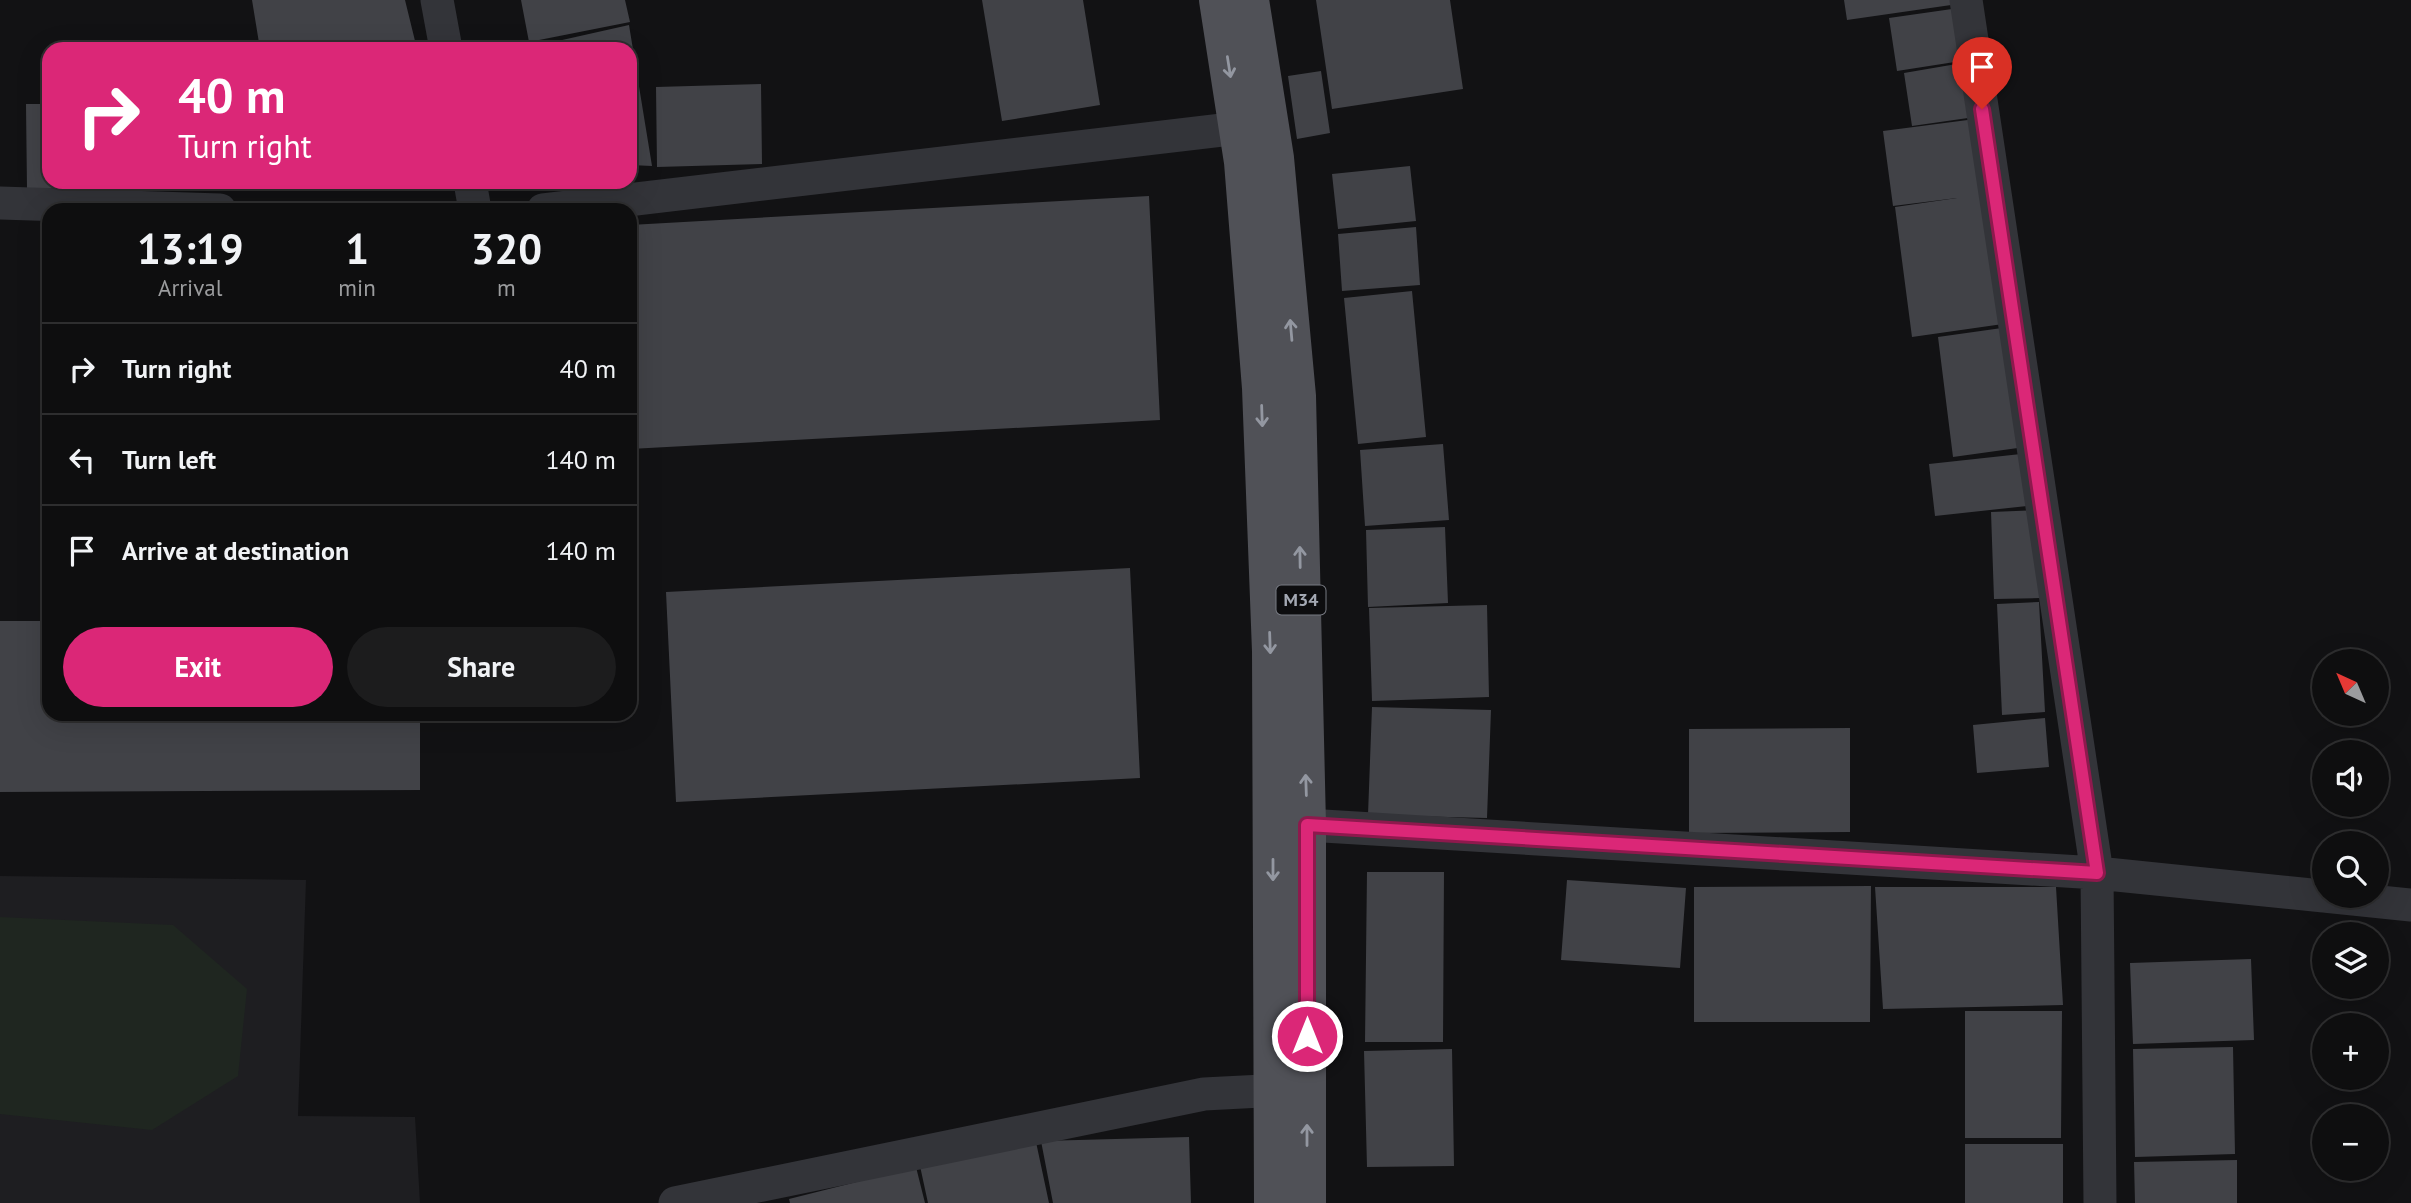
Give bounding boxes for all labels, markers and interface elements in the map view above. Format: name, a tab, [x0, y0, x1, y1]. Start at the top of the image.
pin	[1952, 37, 2012, 109]
icon: arrive	[1963, 48, 2001, 86]
one-way arrow	[1223, 55, 1236, 78]
text: 40 m	[178, 63, 285, 127]
icon: right	[63, 70, 154, 161]
text: Turn right	[178, 125, 312, 167]
text: 13:19	[137, 221, 243, 276]
text: 1	[345, 221, 369, 276]
text: 320	[471, 221, 542, 276]
text: Arrival	[158, 273, 222, 302]
text: min	[338, 273, 376, 302]
text: m	[497, 273, 516, 302]
one-way arrow	[1284, 319, 1297, 342]
icon: right	[63, 350, 101, 388]
text: Turn right	[122, 352, 231, 385]
text: 40 m	[560, 352, 616, 385]
one-way arrow	[1256, 404, 1269, 427]
icon: left	[63, 441, 101, 479]
text: Turn left	[122, 443, 216, 476]
text: 140 m	[545, 443, 616, 476]
icon: arrive	[63, 532, 101, 570]
text: Arrive at destination	[122, 534, 349, 567]
text: 140 m	[545, 534, 616, 567]
one-way arrow	[1293, 546, 1307, 569]
road number: M34	[1276, 586, 1326, 614]
button: Exit	[63, 627, 333, 707]
button: Share	[347, 627, 616, 707]
one-way arrow	[1264, 631, 1277, 654]
north arrow	[2312, 649, 2389, 726]
map controls	[2312, 649, 2389, 1181]
button: sound	[2312, 740, 2389, 817]
one-way arrow	[1299, 774, 1312, 797]
button: search	[2312, 831, 2389, 908]
one-way arrow	[1266, 859, 1280, 882]
button: layers	[2312, 922, 2389, 999]
position arrow	[1270, 999, 1344, 1073]
button: +	[2312, 1013, 2389, 1090]
button: −	[2312, 1104, 2389, 1181]
one-way arrow	[1300, 1124, 1314, 1147]

